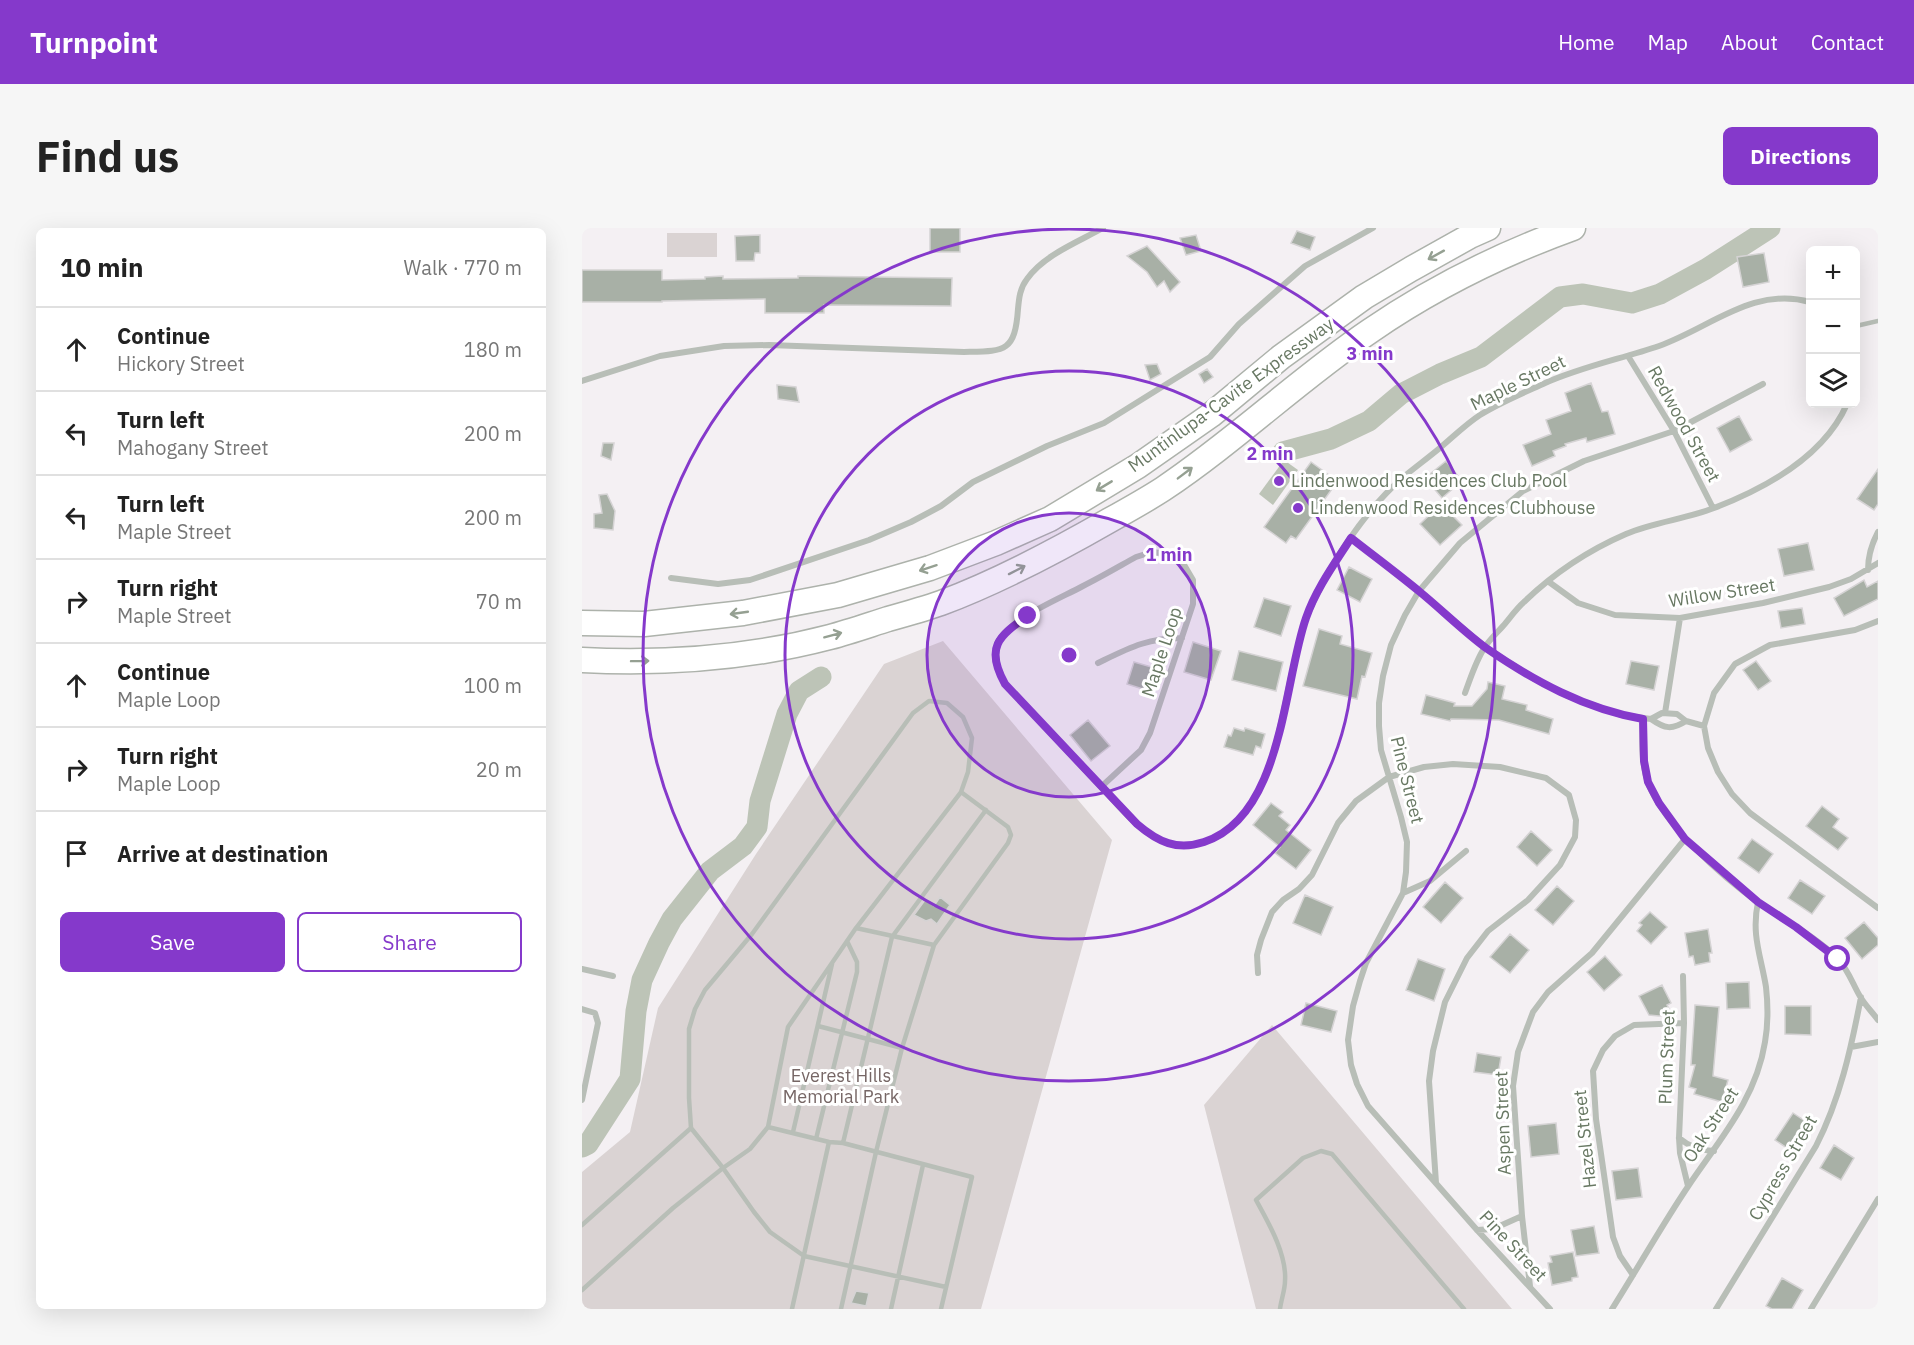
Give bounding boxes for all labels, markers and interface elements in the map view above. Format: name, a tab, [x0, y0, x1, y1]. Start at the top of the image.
text: Turnpoint	[30, 24, 158, 61]
text: Home	[1558, 28, 1615, 56]
text: Map	[1648, 28, 1688, 56]
text: About	[1721, 28, 1778, 56]
text: Contact	[1811, 28, 1884, 56]
button: Directions	[1723, 127, 1878, 185]
text: Find us	[36, 129, 179, 184]
map controls	[1806, 246, 1860, 408]
button: +	[1806, 246, 1860, 300]
one-way arrow	[1428, 249, 1445, 261]
text: 10 min	[60, 250, 144, 284]
text: Walk · 770 m	[404, 254, 522, 281]
button: −	[1806, 300, 1860, 354]
street label: Muntinlupa-Cavite Expressway	[1123, 312, 1338, 477]
text: Continue	[117, 321, 210, 350]
icon: ahead	[60, 333, 93, 366]
text: 180 m	[464, 336, 522, 363]
text: 3 min	[1346, 342, 1394, 365]
text: Hickory Street	[117, 350, 245, 377]
street label: Maple Street	[1466, 350, 1569, 415]
button: layers	[1806, 354, 1860, 408]
street label: Redwood Street	[1643, 362, 1726, 486]
text: Turn left	[117, 405, 205, 434]
icon: left	[60, 417, 93, 450]
text: 200 m	[464, 420, 522, 447]
text: Mahogany Street	[117, 434, 268, 461]
text: 2 min	[1246, 442, 1294, 465]
one-way arrow	[1177, 466, 1193, 479]
place label: Lindenwood Residences Club Pool	[1291, 469, 1567, 492]
marker: Lindenwood Residences Club Pool	[1272, 474, 1286, 488]
one-way arrow	[1096, 481, 1113, 493]
text: Turn left	[117, 489, 205, 518]
place label: Lindenwood Residences Clubhouse	[1310, 496, 1596, 519]
icon: left	[60, 501, 93, 534]
marker: Lindenwood Residences Clubhouse	[1291, 501, 1305, 515]
text: 200 m	[464, 504, 522, 531]
text: Maple Street	[117, 518, 232, 545]
text: 1 min	[1145, 543, 1193, 566]
one-way arrow	[919, 563, 938, 574]
one-way arrow	[1007, 564, 1025, 575]
text: Turn right	[117, 573, 218, 602]
street label: Willow Street	[1667, 573, 1777, 612]
icon: right	[60, 585, 93, 618]
text: 70 m	[476, 588, 522, 615]
text: Maple Street	[117, 602, 232, 629]
route end	[1014, 602, 1040, 628]
street label: Maple Loop	[1136, 604, 1187, 700]
one-way arrow	[729, 608, 749, 619]
one-way arrow	[823, 629, 842, 641]
centre of rings	[1059, 645, 1079, 665]
one-way arrow	[630, 655, 650, 667]
text: Continue	[117, 657, 210, 686]
icon: ahead	[60, 669, 93, 702]
text: 100 m	[464, 672, 522, 699]
text: Maple Loop	[117, 686, 220, 713]
street label: Pine Street	[1386, 734, 1429, 826]
text: Turn right	[117, 741, 218, 770]
icon: right	[60, 753, 93, 786]
text: 20 m	[476, 756, 522, 783]
text: Maple Loop	[117, 770, 220, 797]
icon: arrive	[60, 837, 93, 870]
text: Arrive at destination	[117, 839, 328, 868]
button: Save	[60, 912, 285, 972]
button: Share	[297, 912, 522, 972]
route start	[1824, 945, 1850, 971]
street label: Plum Street	[1653, 1009, 1680, 1105]
park label: Everest Hills Memorial Park	[783, 1064, 900, 1108]
street label: Aspen Street	[1489, 1070, 1516, 1176]
street label: Oak Street	[1678, 1083, 1744, 1167]
street label: Hazel Street	[1568, 1089, 1601, 1189]
street label: Cypress Street	[1743, 1111, 1822, 1225]
street label: Pine Street	[1475, 1205, 1552, 1286]

